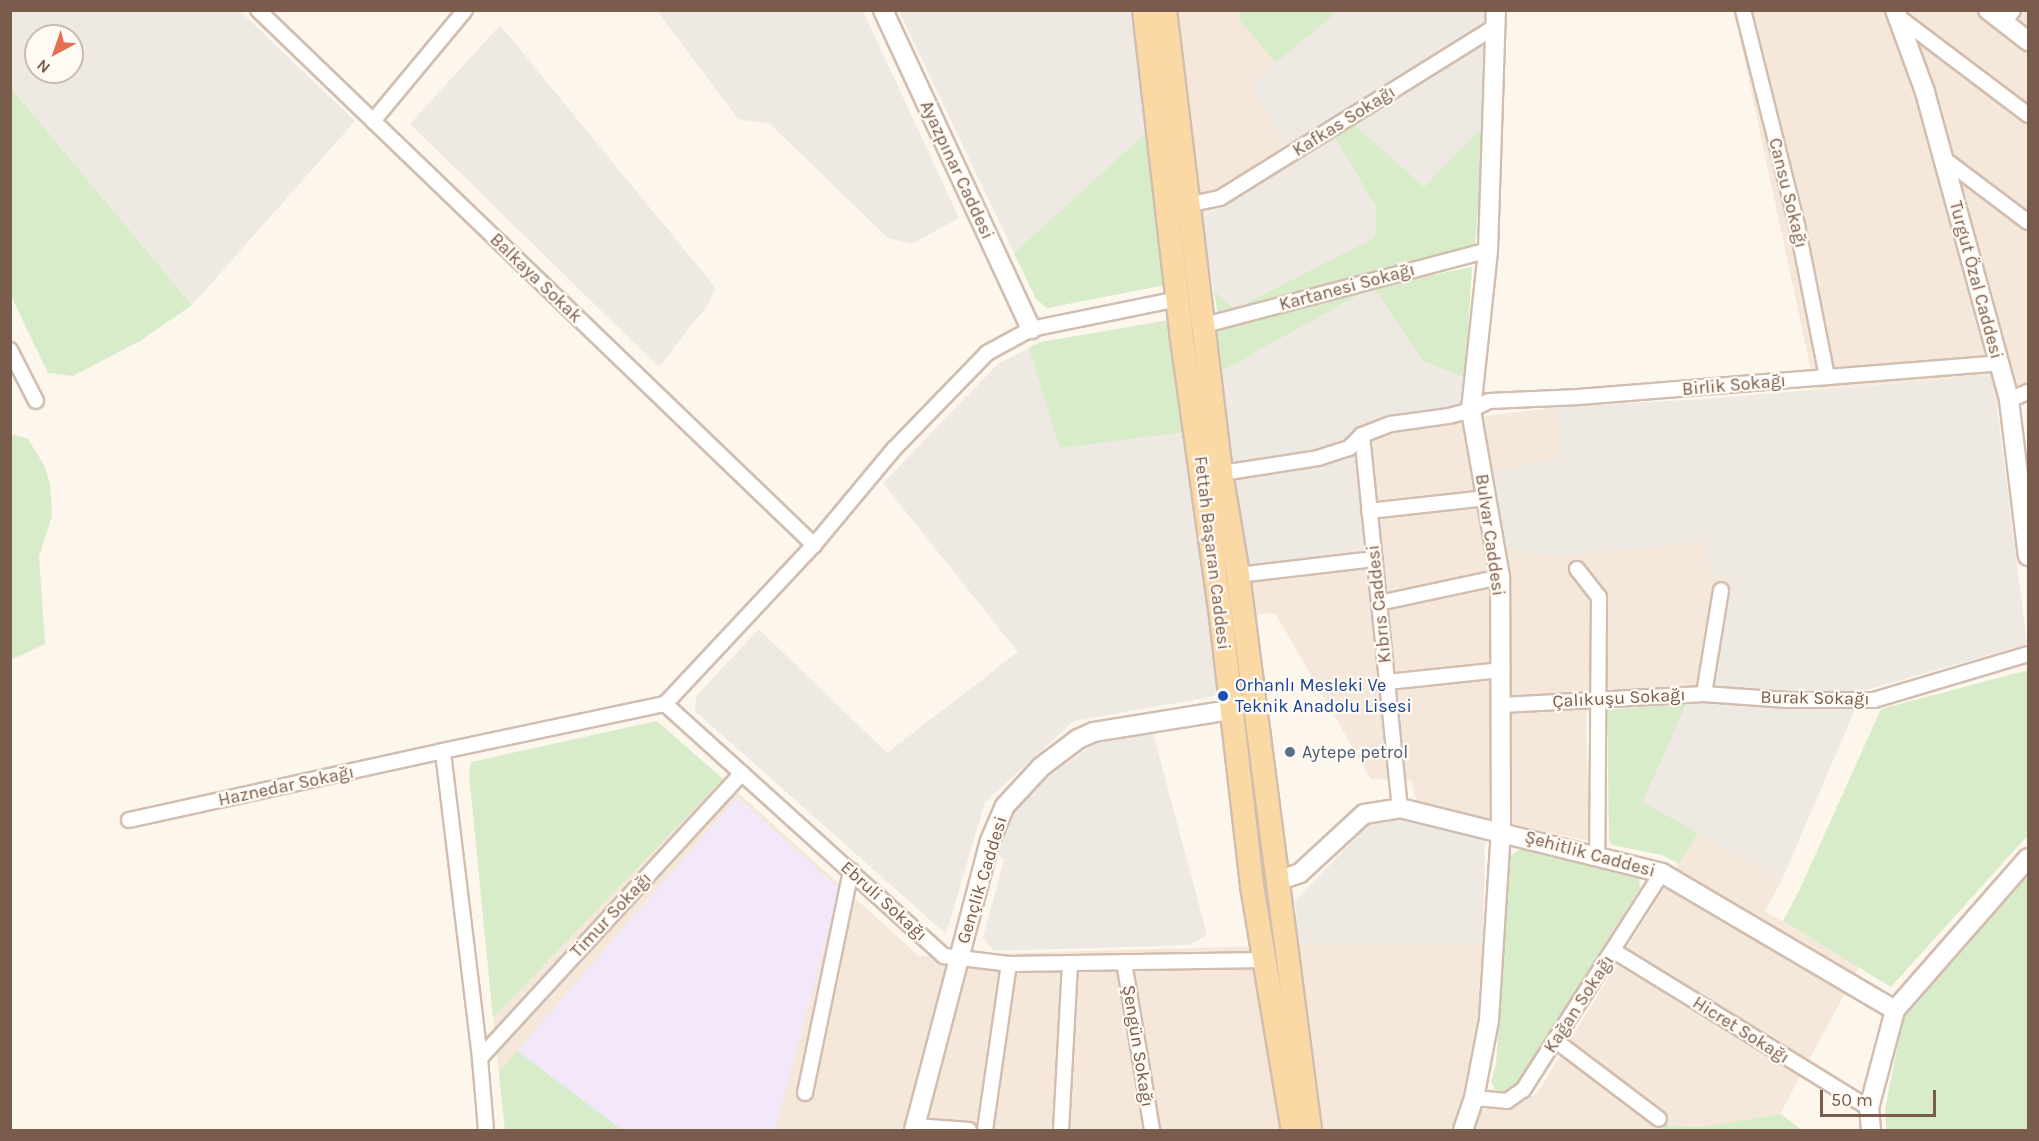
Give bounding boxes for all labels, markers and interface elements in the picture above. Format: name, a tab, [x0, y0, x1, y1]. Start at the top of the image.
north arrow	[24, 24, 84, 84]
text: N	[33, 56, 54, 78]
street label: Kafkas Sokağı	[1289, 81, 1399, 161]
street label: Ayazpınar Caddesi	[915, 97, 999, 243]
street label: Cansu Sokağı	[1764, 136, 1812, 250]
street label: Turgut Özal Caddesi	[1945, 199, 2007, 361]
street label: Balkaya Sokak	[485, 229, 587, 327]
street label: Kartanesi Sokağı	[1277, 259, 1417, 315]
street label: Birlik Sokağı	[1681, 370, 1787, 400]
street label: Fettah Başaran Caddesi	[1189, 455, 1235, 651]
street label: Bulvar Caddesi	[1471, 472, 1509, 598]
street label: Kıbrıs Caddesi	[1362, 544, 1396, 664]
place label: Orhanlı Mesleki Ve Teknik Anadolu Lisesi	[1235, 675, 1412, 718]
street label: Çalıkuşu Sokağı	[1552, 684, 1686, 712]
street label: Burak Sokağı	[1760, 686, 1870, 710]
marker: Orhanlı Mesleki Ve Teknik Anadolu Lisesi	[1216, 689, 1230, 703]
place label: Aytepe petrol	[1302, 741, 1408, 763]
marker: Aytepe petrol	[1283, 745, 1297, 759]
street label: Haznedar Sokağı	[216, 761, 356, 811]
street label: Gençlik Caddesi	[952, 814, 1012, 946]
street label: Şehitlik Caddesi	[1522, 826, 1658, 882]
street label: Ebruli Sokağı	[836, 856, 932, 946]
street label: Timur Sokağı	[566, 868, 656, 962]
street label: Kağan Sokağı	[1539, 951, 1619, 1057]
street label: Şengün Sokağı	[1118, 983, 1158, 1109]
street label: Hicret Sokağı	[1689, 992, 1793, 1068]
scale bar	[1823, 1078, 1938, 1116]
text: 50 m	[1831, 1089, 1873, 1111]

